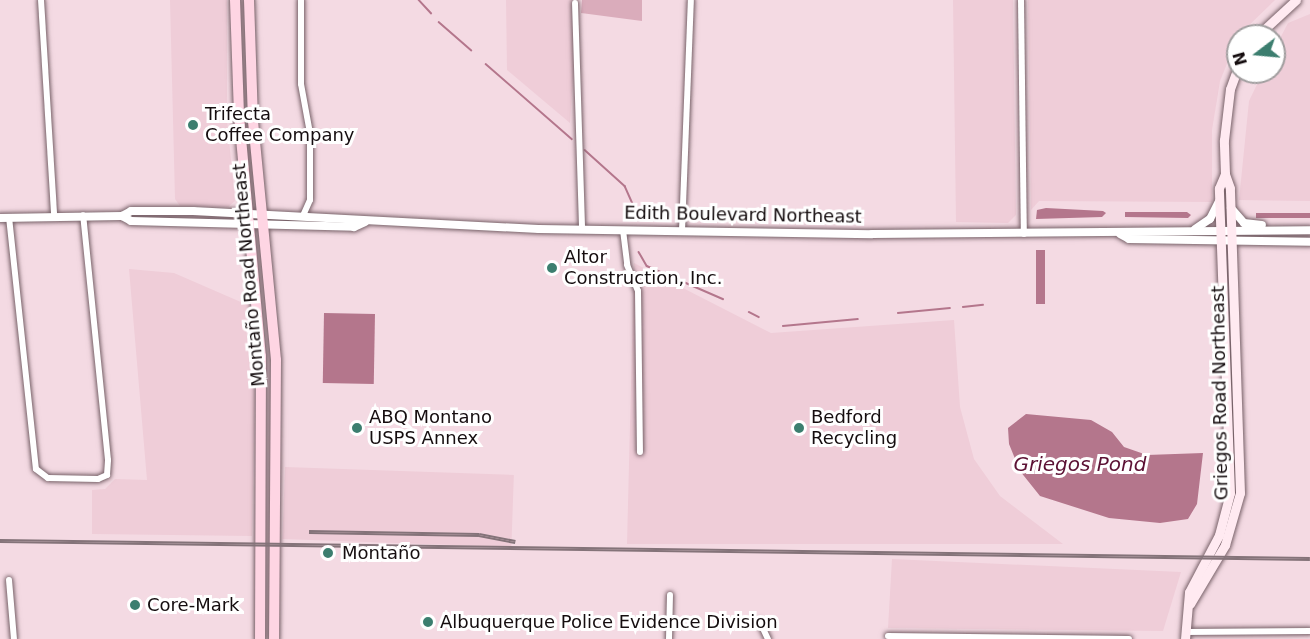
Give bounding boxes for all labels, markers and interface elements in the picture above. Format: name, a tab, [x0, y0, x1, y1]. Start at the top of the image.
north arrow	[1226, 24, 1286, 84]
text: N	[1229, 50, 1251, 68]
place label: Trifecta Coffee Company	[205, 104, 354, 146]
marker: Trifecta Coffee Company	[186, 118, 200, 132]
street label: Montaño Road Northeast	[228, 163, 270, 387]
street label: Edith Boulevard Northeast	[624, 202, 862, 228]
place label: Altor Construction, Inc.	[564, 247, 722, 290]
marker: Altor Construction, Inc.	[545, 261, 559, 275]
street label: Griegos Road Northeast	[1207, 285, 1233, 501]
place label: ABQ Montano USPS Annex	[369, 407, 492, 450]
place label: Bedford Recycling	[811, 407, 897, 450]
marker: ABQ Montano USPS Annex	[350, 421, 364, 435]
marker: Bedford Recycling	[792, 421, 806, 435]
water label: Griegos Pond	[1014, 452, 1146, 476]
place label: Montaño	[342, 542, 420, 564]
marker: Montaño	[319, 544, 337, 562]
place label: Core-Mark	[147, 594, 240, 616]
marker: Core-Mark	[128, 598, 142, 612]
place label: Albuquerque Police Evidence Division	[440, 611, 778, 633]
marker: Albuquerque Police Evidence Division	[421, 615, 435, 629]

